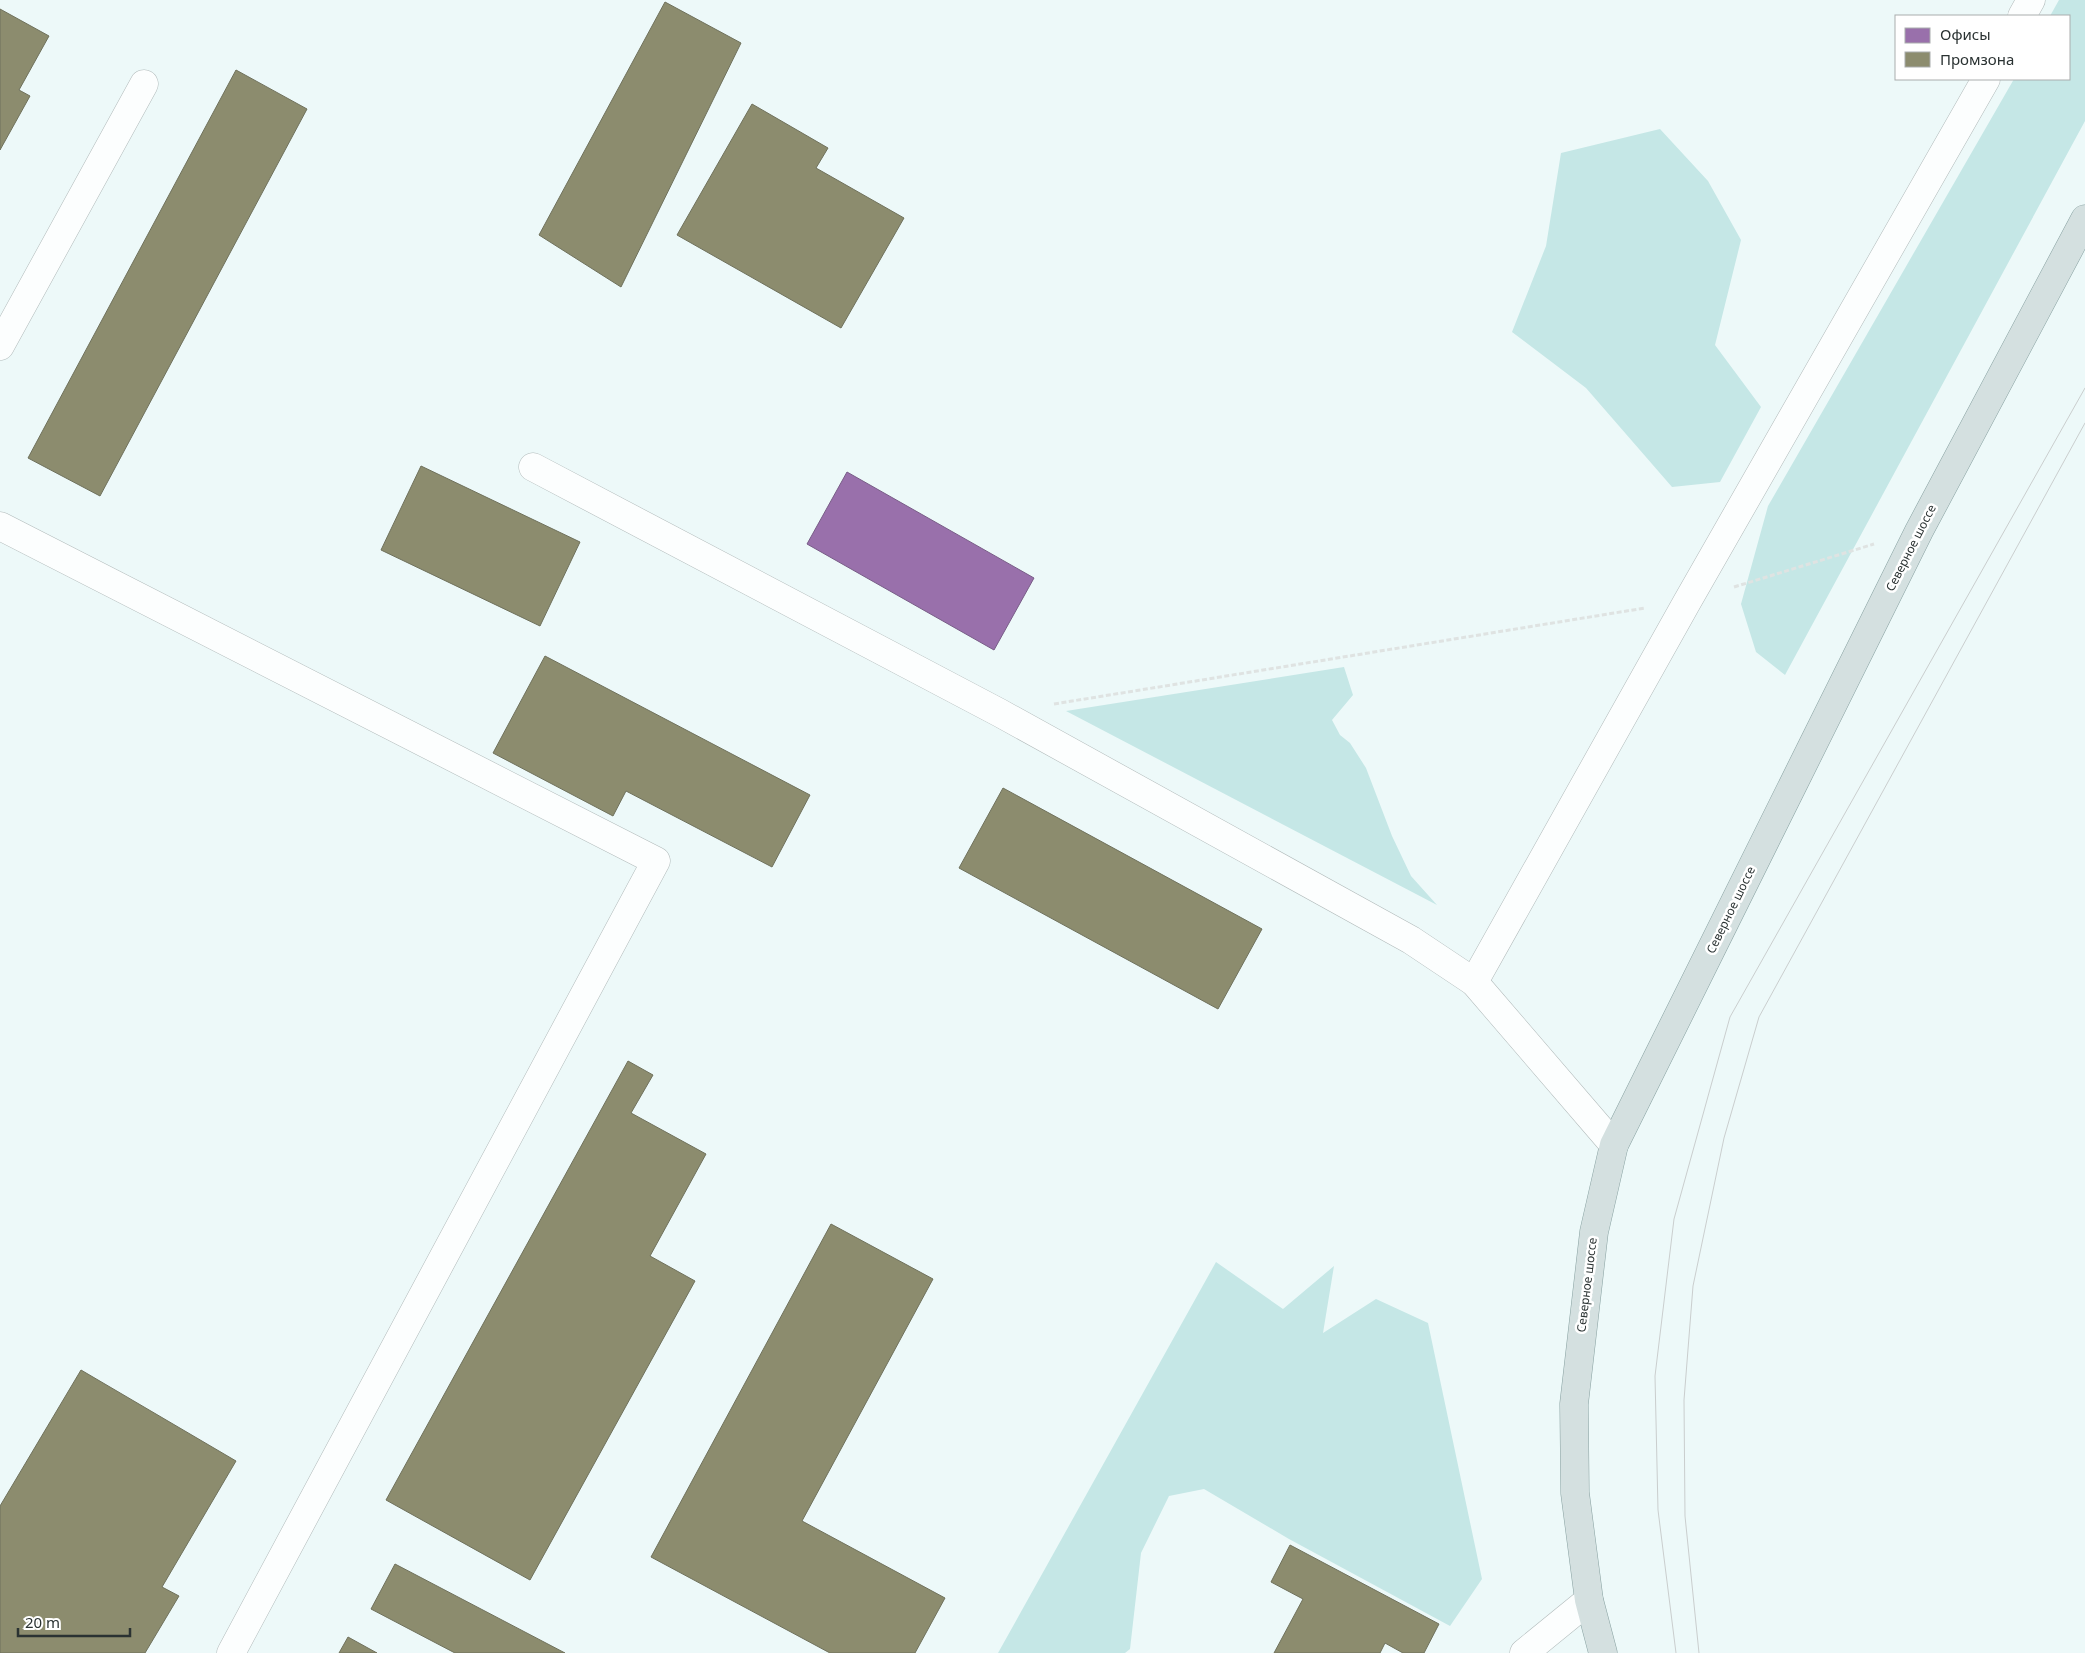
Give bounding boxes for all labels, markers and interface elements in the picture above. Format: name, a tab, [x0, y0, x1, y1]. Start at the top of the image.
legend	[1895, 15, 2070, 80]
text: Офисы	[1940, 24, 1991, 44]
text: Промзона	[1940, 49, 2014, 69]
street label: Северное шоссе	[1881, 501, 1940, 594]
street label: Северное шоссе	[1702, 863, 1759, 956]
street label: Северное шоссе	[1572, 1236, 1601, 1333]
scale bar	[18, 1606, 130, 1638]
text: 20 m	[25, 1612, 60, 1632]

